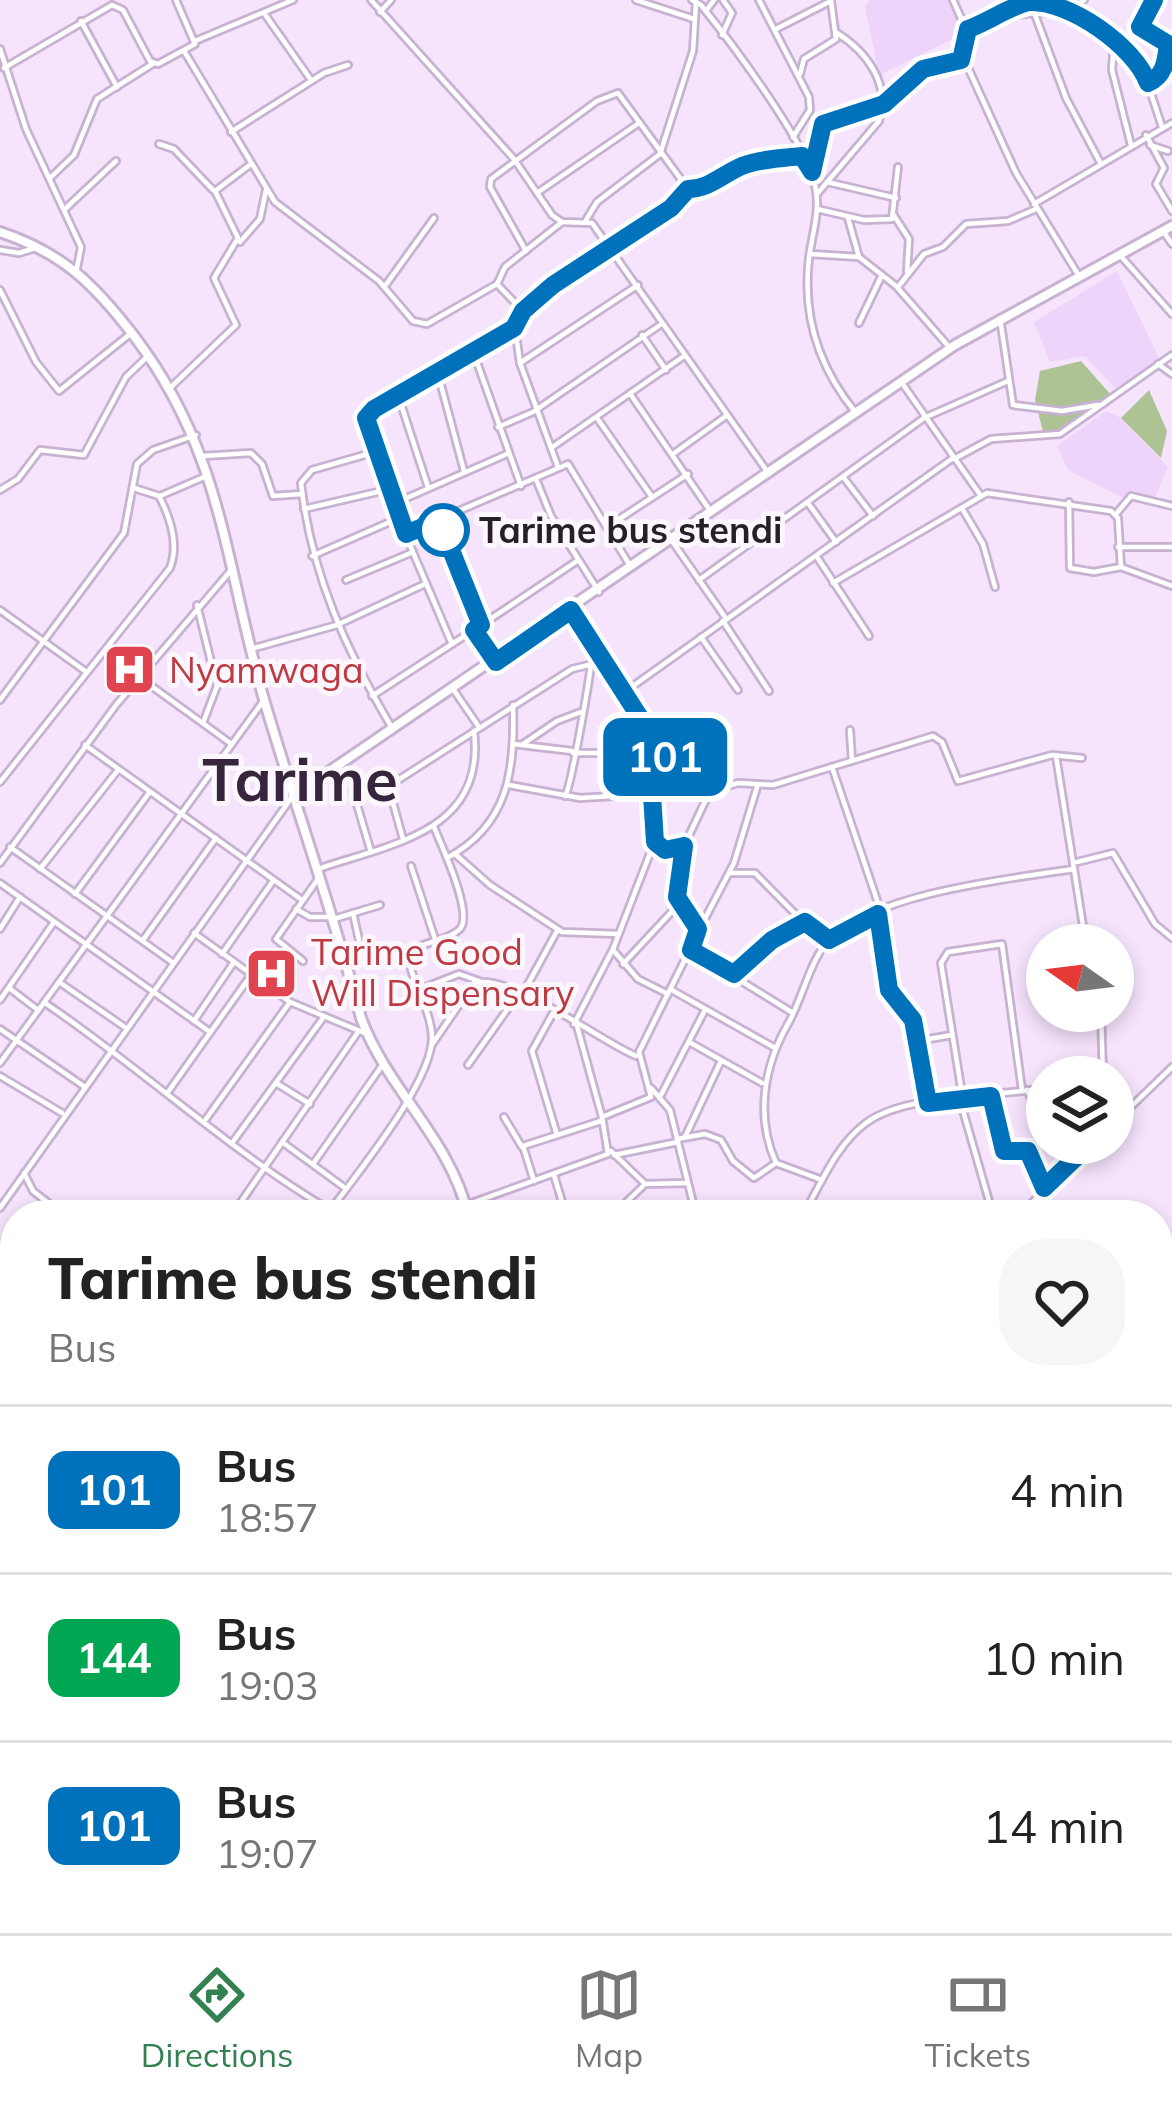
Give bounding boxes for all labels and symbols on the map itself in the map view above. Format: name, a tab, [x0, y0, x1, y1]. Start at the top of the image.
marker: Tarime bus stendi	[418, 505, 468, 555]
place label: Tarime bus stendi	[479, 507, 782, 552]
hospital icon: Nyamwaga	[102, 642, 158, 698]
place label: Nyamwaga	[169, 647, 364, 692]
line badge: 101	[596, 718, 734, 796]
district label: Tarime	[202, 741, 398, 816]
north arrow	[1026, 924, 1134, 1032]
place label: Tarime Good Will Dispensary	[311, 929, 574, 1015]
hospital icon: Tarime Good Will Dispensary	[244, 945, 300, 1001]

